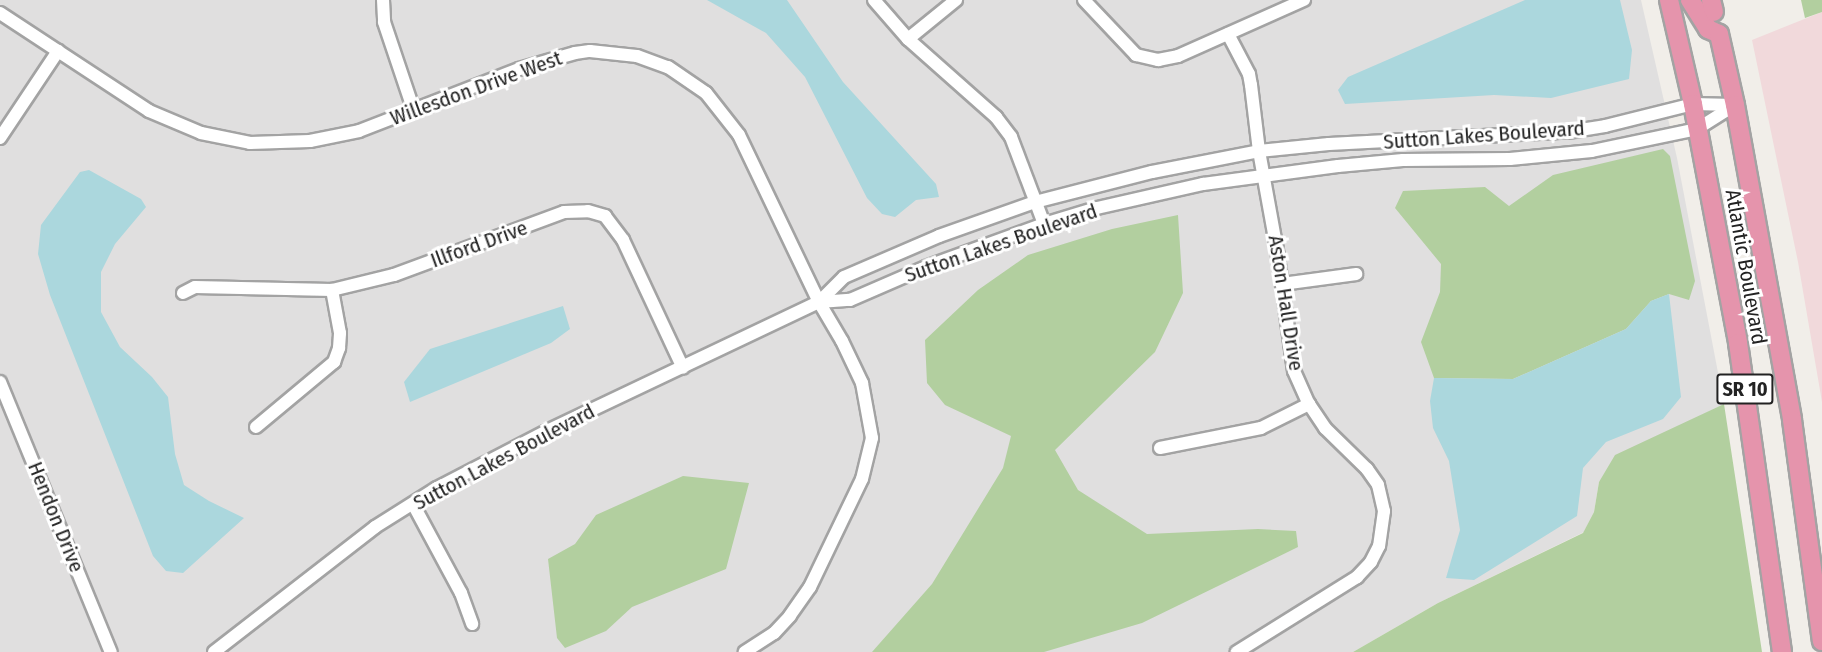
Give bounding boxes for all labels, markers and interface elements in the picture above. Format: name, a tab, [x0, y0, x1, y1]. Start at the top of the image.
street label: Willesdon Drive West	[387, 45, 565, 131]
street label: Sutton Lakes Boulevard	[1382, 115, 1586, 155]
street label: Atlantic Boulevard	[1720, 187, 1772, 347]
street label: Sutton Lakes Boulevard	[902, 198, 1100, 288]
street label: Illford Drive	[427, 215, 531, 273]
street label: Aston Hall Drive	[1263, 233, 1309, 373]
road number: SR 10	[1715, 372, 1775, 406]
street label: Sutton Lakes Boulevard	[409, 399, 599, 515]
street label: Hendon Drive	[22, 458, 90, 576]

